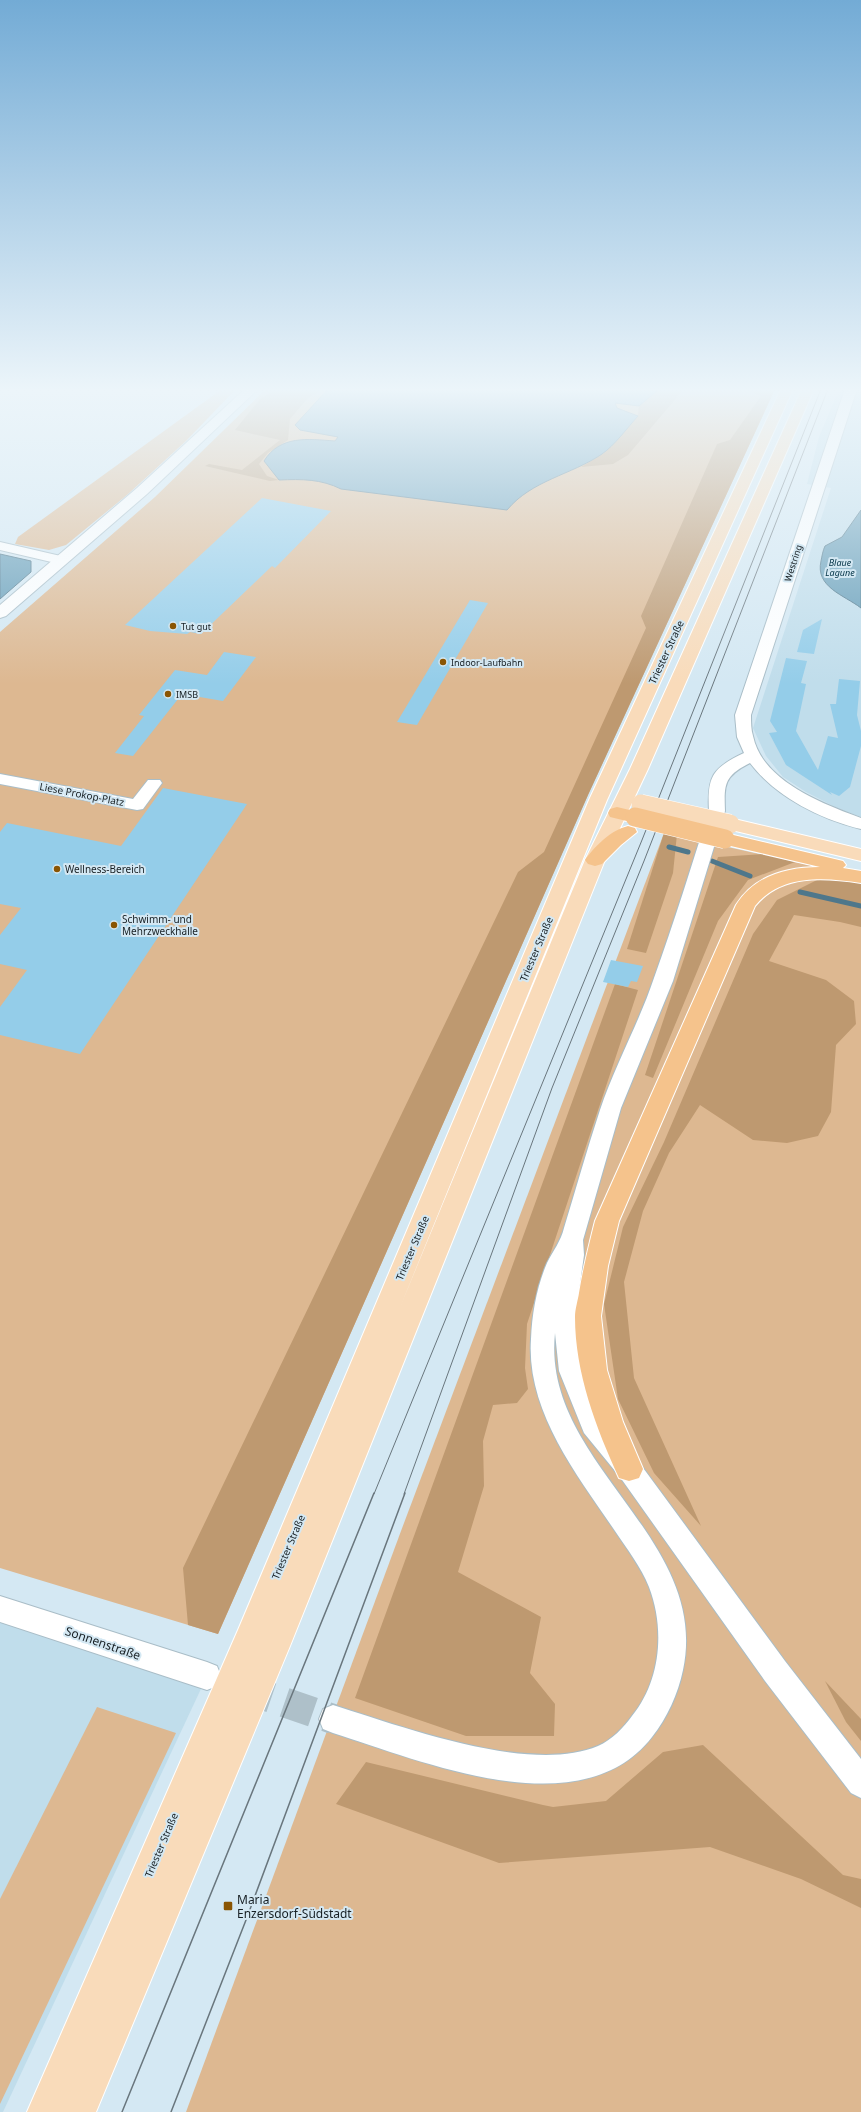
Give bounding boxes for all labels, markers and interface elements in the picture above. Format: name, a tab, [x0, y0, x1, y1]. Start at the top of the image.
street label: Westring	[781, 543, 805, 583]
water label: Blaue Lagune	[825, 556, 855, 579]
street label: Triester Straße	[645, 618, 687, 686]
place label: Tut gut	[181, 620, 212, 633]
marker: Tut gut	[168, 621, 178, 631]
place label: Indoor-Laufbahn	[451, 656, 523, 669]
marker: Indoor-Laufbahn	[438, 657, 448, 667]
place label: IMSB	[176, 688, 198, 701]
marker: IMSB	[163, 689, 173, 699]
street label: Liese Prokop-Platz	[39, 779, 126, 809]
place label: Wellness-Bereich	[65, 862, 145, 876]
marker: Wellness-Bereich	[52, 864, 62, 874]
place label: Schwimm- und Mehrzweckhalle	[122, 912, 198, 938]
street label: Triester Straße	[516, 914, 556, 983]
marker: Schwimm- und Mehrzweckhalle	[109, 920, 119, 930]
street label: Triester Straße	[392, 1213, 432, 1282]
street label: Triester Straße	[268, 1512, 308, 1581]
street label: Sonnenstraße	[63, 1622, 143, 1664]
street label: Triester Straße	[141, 1810, 181, 1879]
place label: Maria Enzersdorf-Südstadt	[237, 1891, 352, 1922]
marker: Maria Enzersdorf-Südstadt	[222, 1900, 234, 1912]

